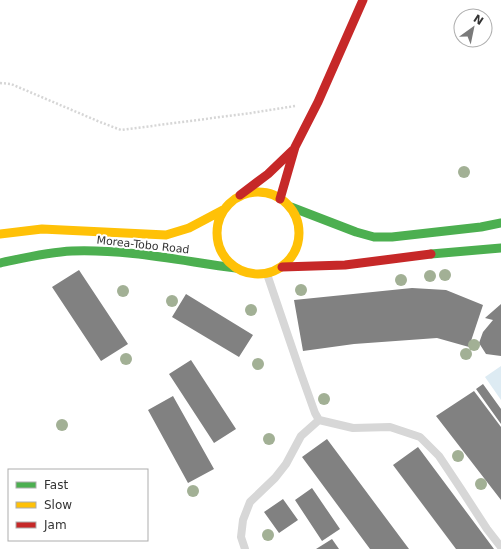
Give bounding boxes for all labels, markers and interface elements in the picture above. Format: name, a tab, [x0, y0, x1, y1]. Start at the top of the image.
north arrow	[453, 8, 493, 48]
text: N	[471, 12, 486, 28]
street label: Morea-Tobo Road	[96, 234, 190, 256]
legend	[8, 469, 148, 541]
text: Fast	[44, 478, 68, 492]
text: Slow	[44, 498, 72, 512]
text: Jam	[43, 518, 67, 532]

